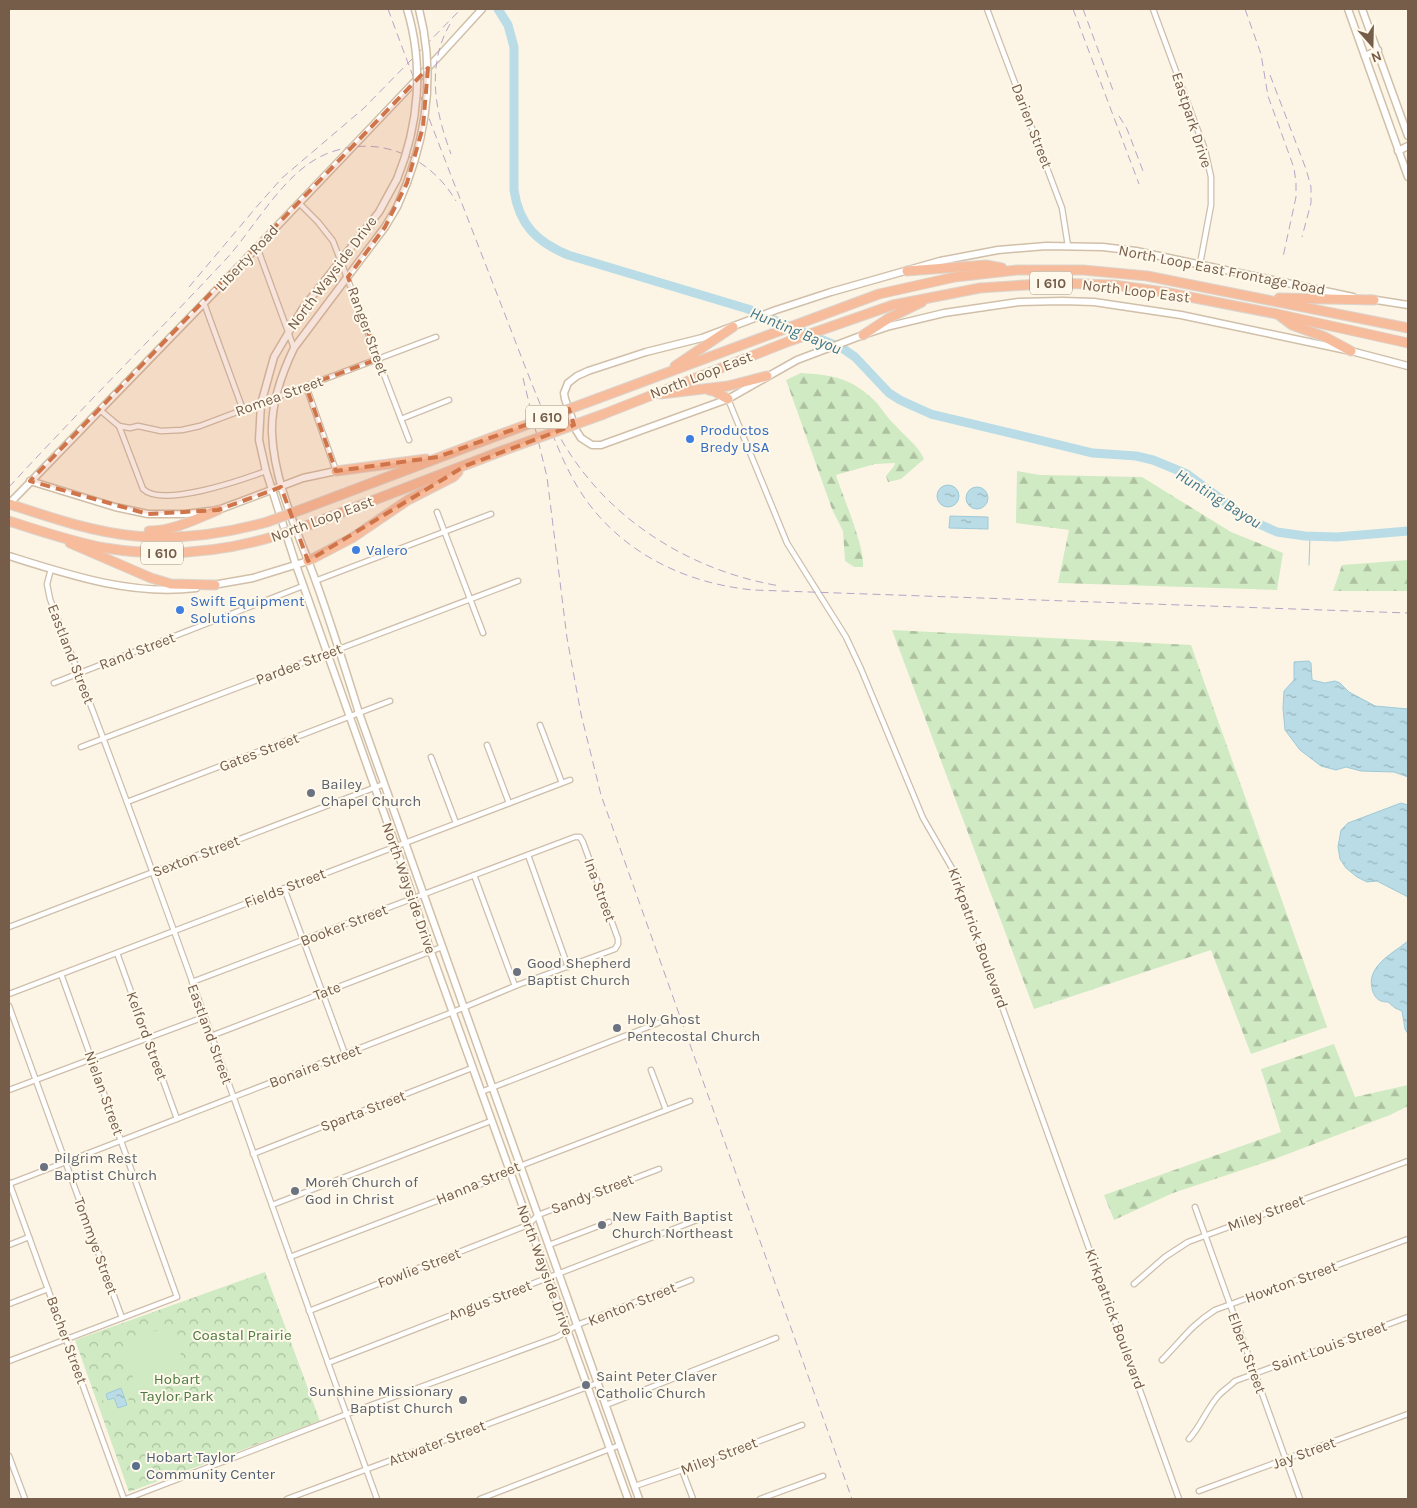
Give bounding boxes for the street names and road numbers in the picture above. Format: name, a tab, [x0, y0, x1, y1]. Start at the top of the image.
street label: Eastpark Drive	[1168, 70, 1216, 170]
street label: Darien Street	[1008, 81, 1057, 171]
street label: North Wayside Drive	[283, 213, 381, 333]
street label: Liberty Road	[212, 221, 282, 295]
street label: North Loop East Frontage Road	[1117, 241, 1327, 299]
road number: I 610	[1030, 272, 1072, 294]
street label: North Loop East	[1081, 275, 1191, 307]
street label: Ranger Street	[344, 284, 392, 378]
street label: North Loop East	[647, 347, 755, 403]
street label: Romea Street	[233, 372, 326, 420]
road number: I 610	[526, 406, 568, 428]
street label: North Loop East	[268, 492, 376, 546]
road number: I 610	[141, 542, 183, 564]
street label: Eastland Street	[44, 602, 98, 707]
street label: Rand Street	[96, 628, 178, 674]
street label: Pardee Street	[253, 639, 345, 689]
street label: Gates Street	[217, 728, 302, 775]
street label: North Wayside Drive	[378, 820, 440, 956]
street label: Sexton Street	[150, 831, 243, 881]
street label: Ina Street	[580, 856, 620, 925]
street label: Fields Street	[242, 864, 329, 912]
street label: Kirkpatrick Boulevard	[944, 865, 1012, 1011]
street label: Booker Street	[298, 900, 391, 950]
street label: Tate	[311, 978, 343, 1004]
street label: Eastland Street	[184, 981, 237, 1087]
street label: Kelford Street	[123, 989, 172, 1083]
street label: Bonaire Street	[266, 1040, 364, 1092]
street label: Nielan Street	[80, 1048, 128, 1138]
street label: Sparta Street	[318, 1086, 409, 1136]
street label: Hanna Street	[433, 1157, 523, 1209]
street label: Sandy Street	[548, 1170, 636, 1218]
street label: Miley Street	[1225, 1191, 1307, 1235]
street label: Tommye Street	[70, 1195, 122, 1297]
street label: North Wayside Drive	[513, 1202, 577, 1338]
street label: Fowlie Street	[375, 1244, 463, 1292]
street label: Kirkpatrick Boulevard	[1081, 1246, 1149, 1392]
street label: Howton Street	[1242, 1257, 1340, 1307]
street label: Angus Street	[446, 1276, 535, 1324]
street label: Kenton Street	[585, 1278, 679, 1330]
street label: Bacher Street	[43, 1294, 91, 1387]
street label: Elbert Street	[1224, 1310, 1270, 1396]
street label: Saint Louis Street	[1269, 1317, 1389, 1375]
street label: Attwater Street	[386, 1416, 488, 1470]
street label: Miley Street	[678, 1433, 760, 1479]
street label: Jay Street	[1270, 1433, 1338, 1473]

